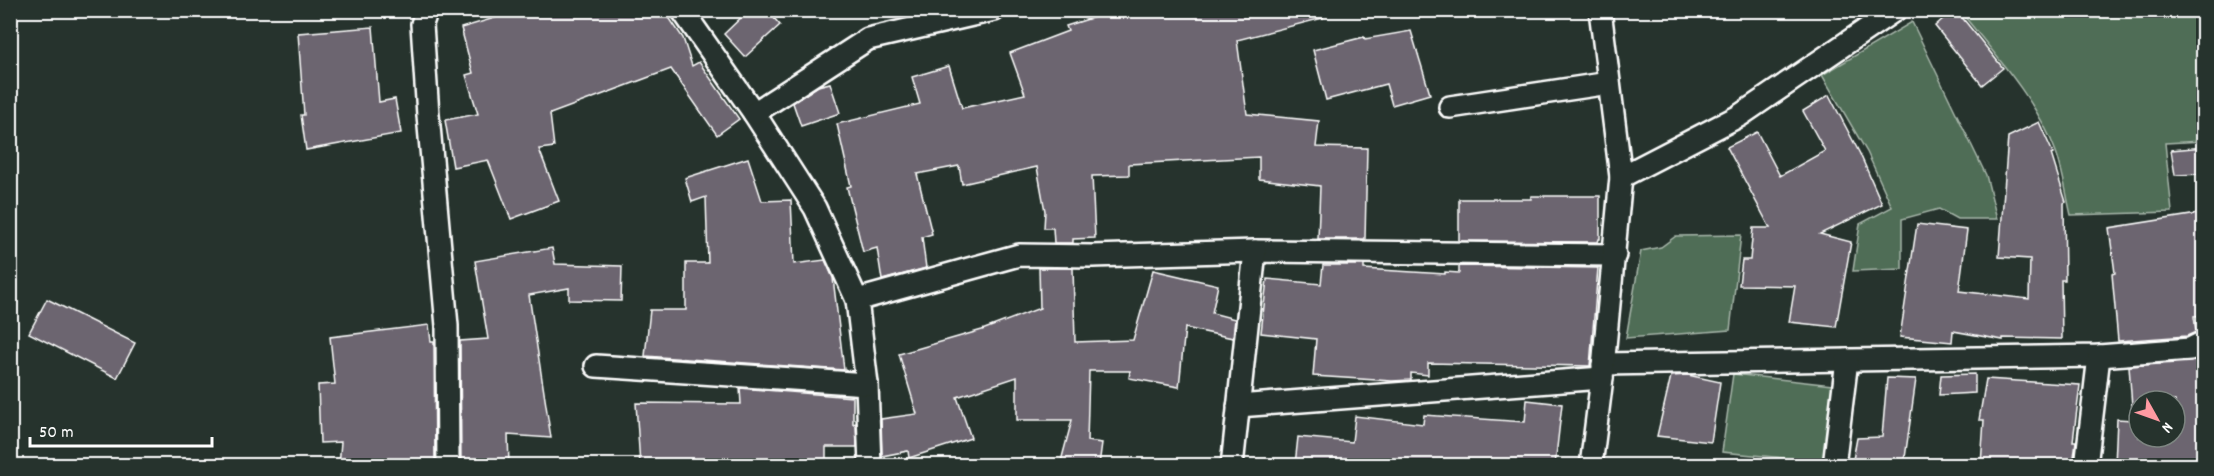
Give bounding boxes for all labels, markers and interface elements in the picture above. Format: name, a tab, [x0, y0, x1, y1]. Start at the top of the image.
north arrow	[2127, 389, 2187, 449]
scale bar	[30, 410, 212, 448]
text: N	[2155, 417, 2178, 438]
text: 50 m	[39, 421, 74, 446]

